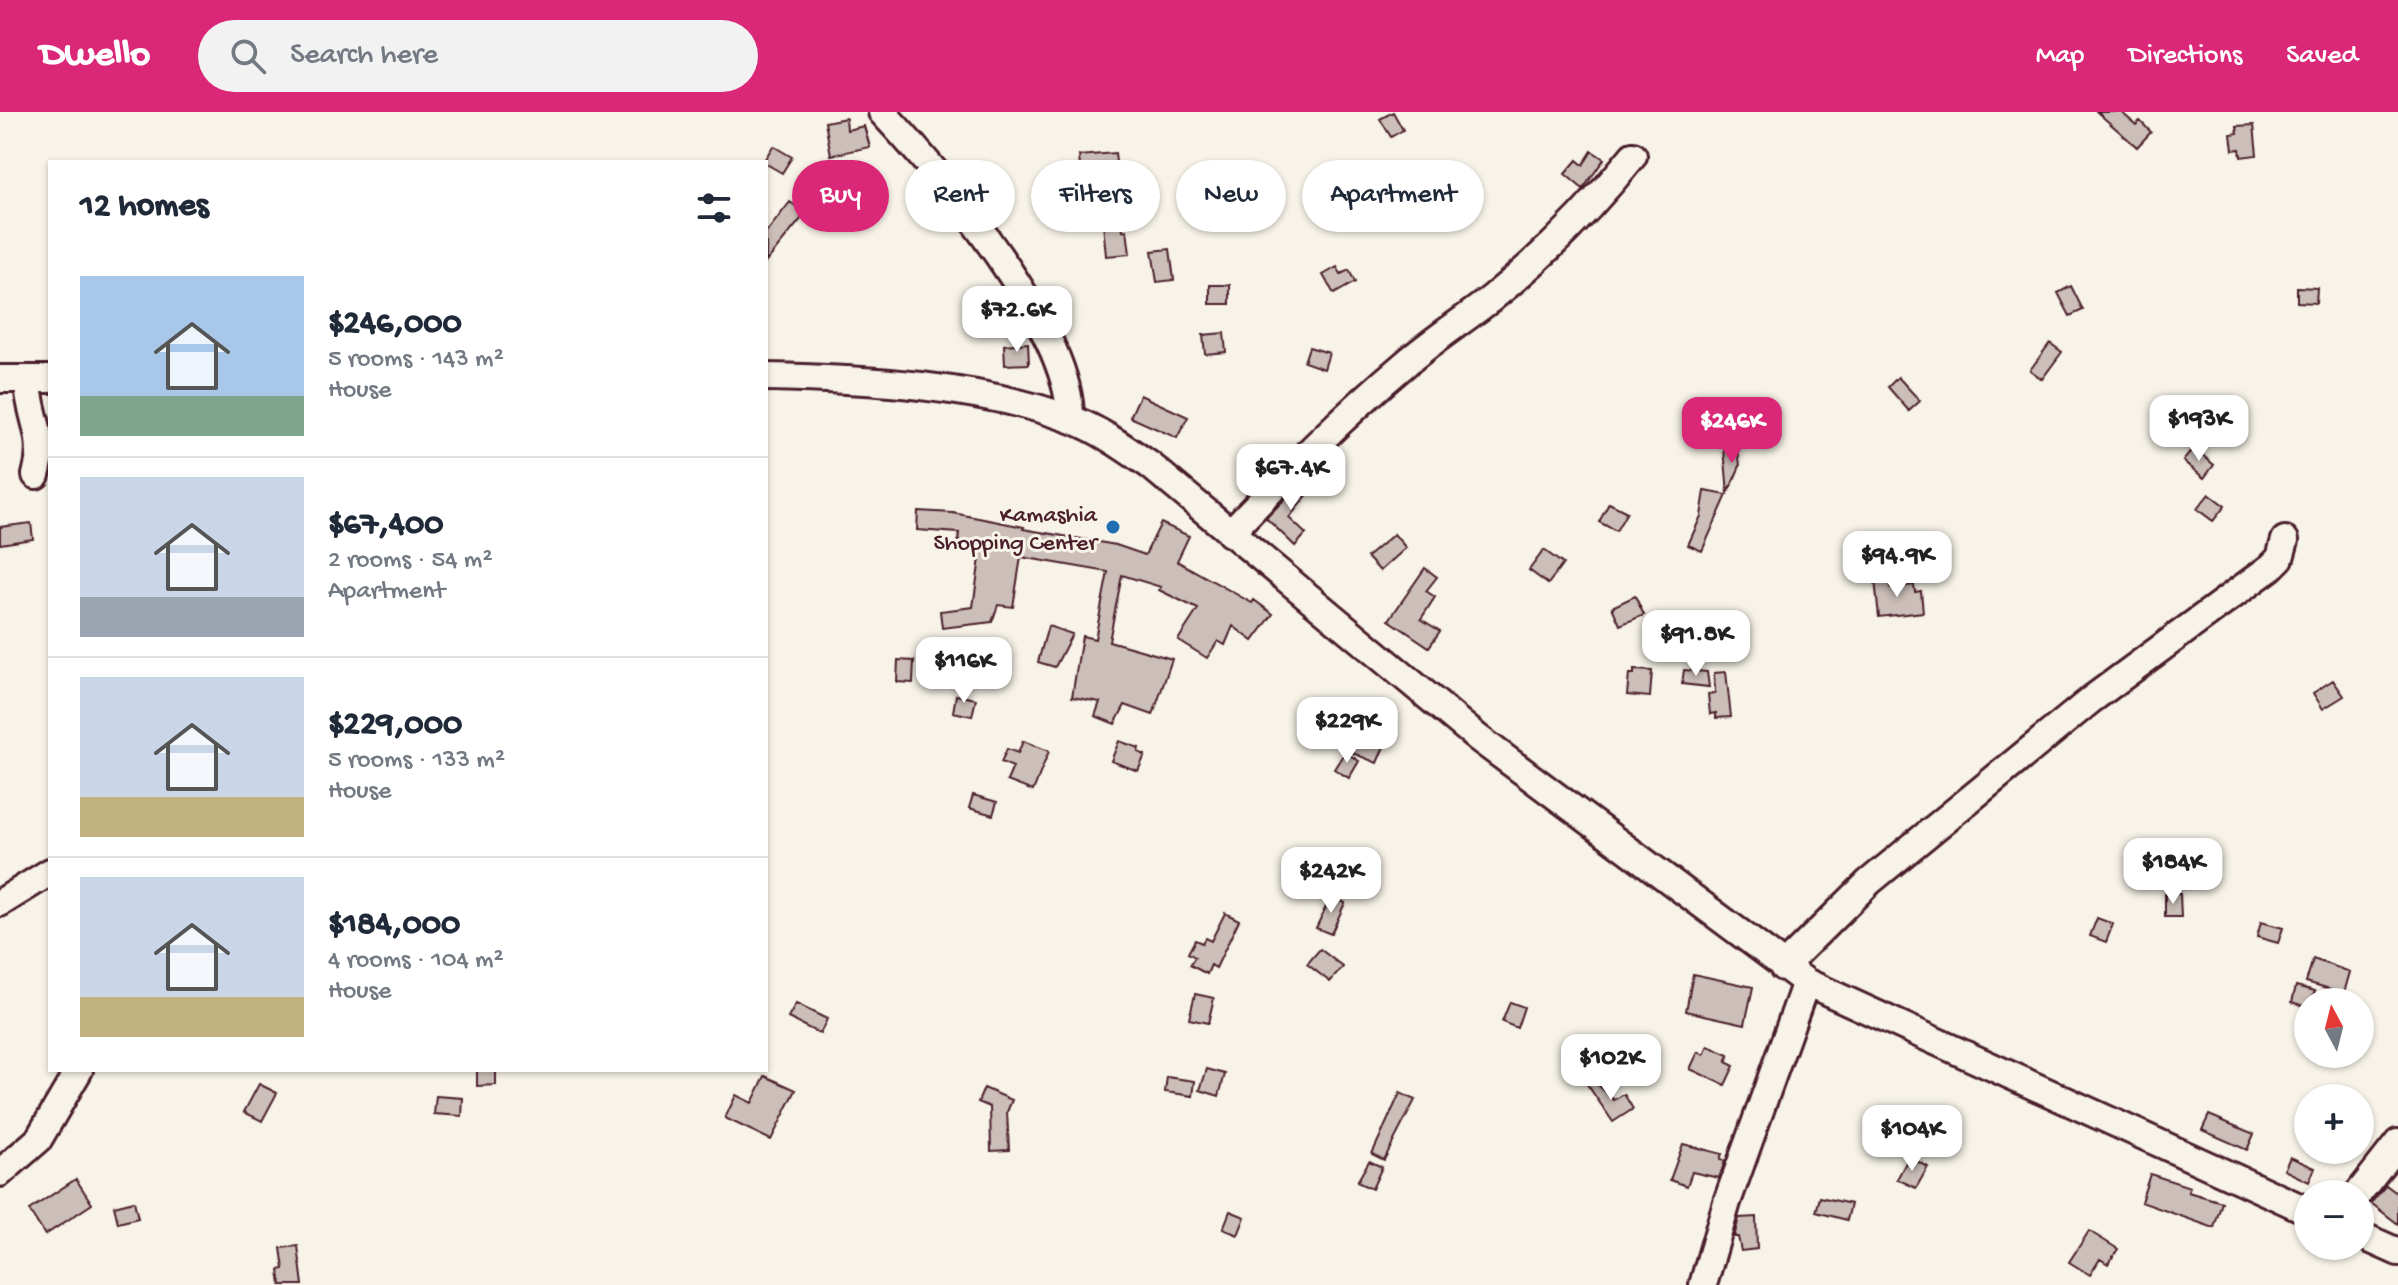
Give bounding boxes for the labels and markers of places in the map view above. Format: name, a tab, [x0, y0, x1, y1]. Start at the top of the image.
pin: $72.6K	[952, 286, 1082, 354]
pin: $193K	[2143, 395, 2255, 463]
pin: $246K	[1676, 397, 1788, 465]
pin: $67.4K	[1226, 444, 1356, 512]
place label: Kamashia Shopping Center	[933, 502, 1099, 559]
marker: Kamashia Shopping Center	[1104, 518, 1122, 536]
pin: $94.9K	[1832, 531, 1962, 599]
pin: $91.8K	[1631, 610, 1761, 678]
pin: $116K	[908, 637, 1020, 705]
pin: $229K	[1291, 697, 1403, 765]
pin: $184K	[2117, 838, 2229, 906]
pin: $242K	[1275, 847, 1387, 915]
pin: $102K	[1555, 1034, 1667, 1102]
pin: $104K	[1856, 1105, 1968, 1173]

